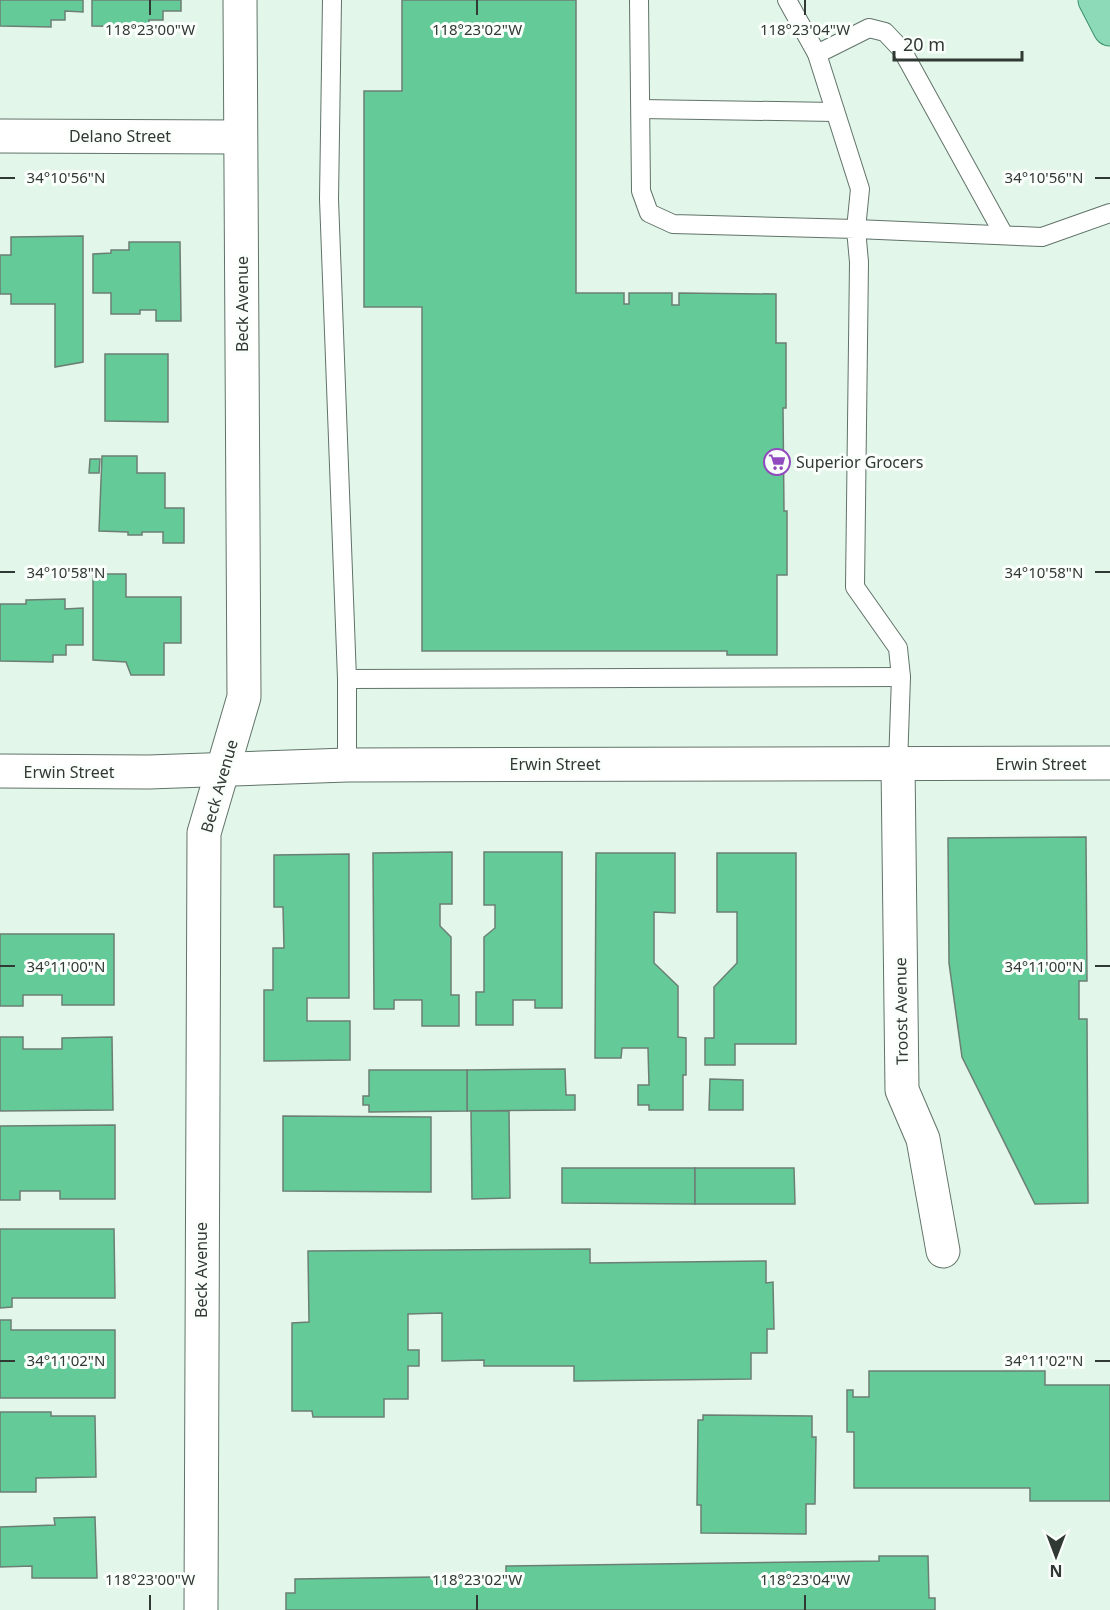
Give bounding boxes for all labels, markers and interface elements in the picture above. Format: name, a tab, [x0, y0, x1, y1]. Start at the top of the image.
text: 118°23'00"W	[105, 19, 195, 39]
text: 118°23'02"W	[432, 19, 522, 39]
text: 118°23'04"W	[760, 19, 850, 39]
scale bar	[894, 24, 1022, 62]
text: 20 m	[903, 32, 945, 56]
street label: Delano Street	[69, 125, 171, 147]
text: 34°10'56"N	[27, 167, 105, 187]
text: 34°10'56"N	[1005, 167, 1083, 187]
street label: Beck Avenue	[231, 256, 253, 352]
supermarket icon: Superior Grocers	[762, 447, 792, 477]
place label: Superior Grocers	[796, 451, 923, 473]
text: 34°10'58"N	[27, 562, 105, 582]
text: 34°10'58"N	[1005, 562, 1083, 582]
street label: Beck Avenue	[195, 737, 243, 835]
street label: Erwin Street	[510, 753, 601, 775]
street label: Erwin Street	[996, 753, 1087, 775]
street label: Erwin Street	[24, 761, 115, 783]
text: 34°11'00"N	[27, 956, 105, 976]
text: 34°11'00"N	[1005, 956, 1083, 976]
street label: Troost Avenue	[889, 957, 913, 1065]
street label: Beck Avenue	[190, 1222, 212, 1318]
text: 34°11'02"N	[27, 1350, 105, 1370]
text: 34°11'02"N	[1005, 1350, 1083, 1370]
north arrow	[1026, 1526, 1086, 1586]
text: N	[1049, 1560, 1063, 1582]
text: 118°23'00"W	[105, 1569, 195, 1589]
text: 118°23'02"W	[432, 1569, 522, 1589]
text: 118°23'04"W	[760, 1569, 850, 1589]

